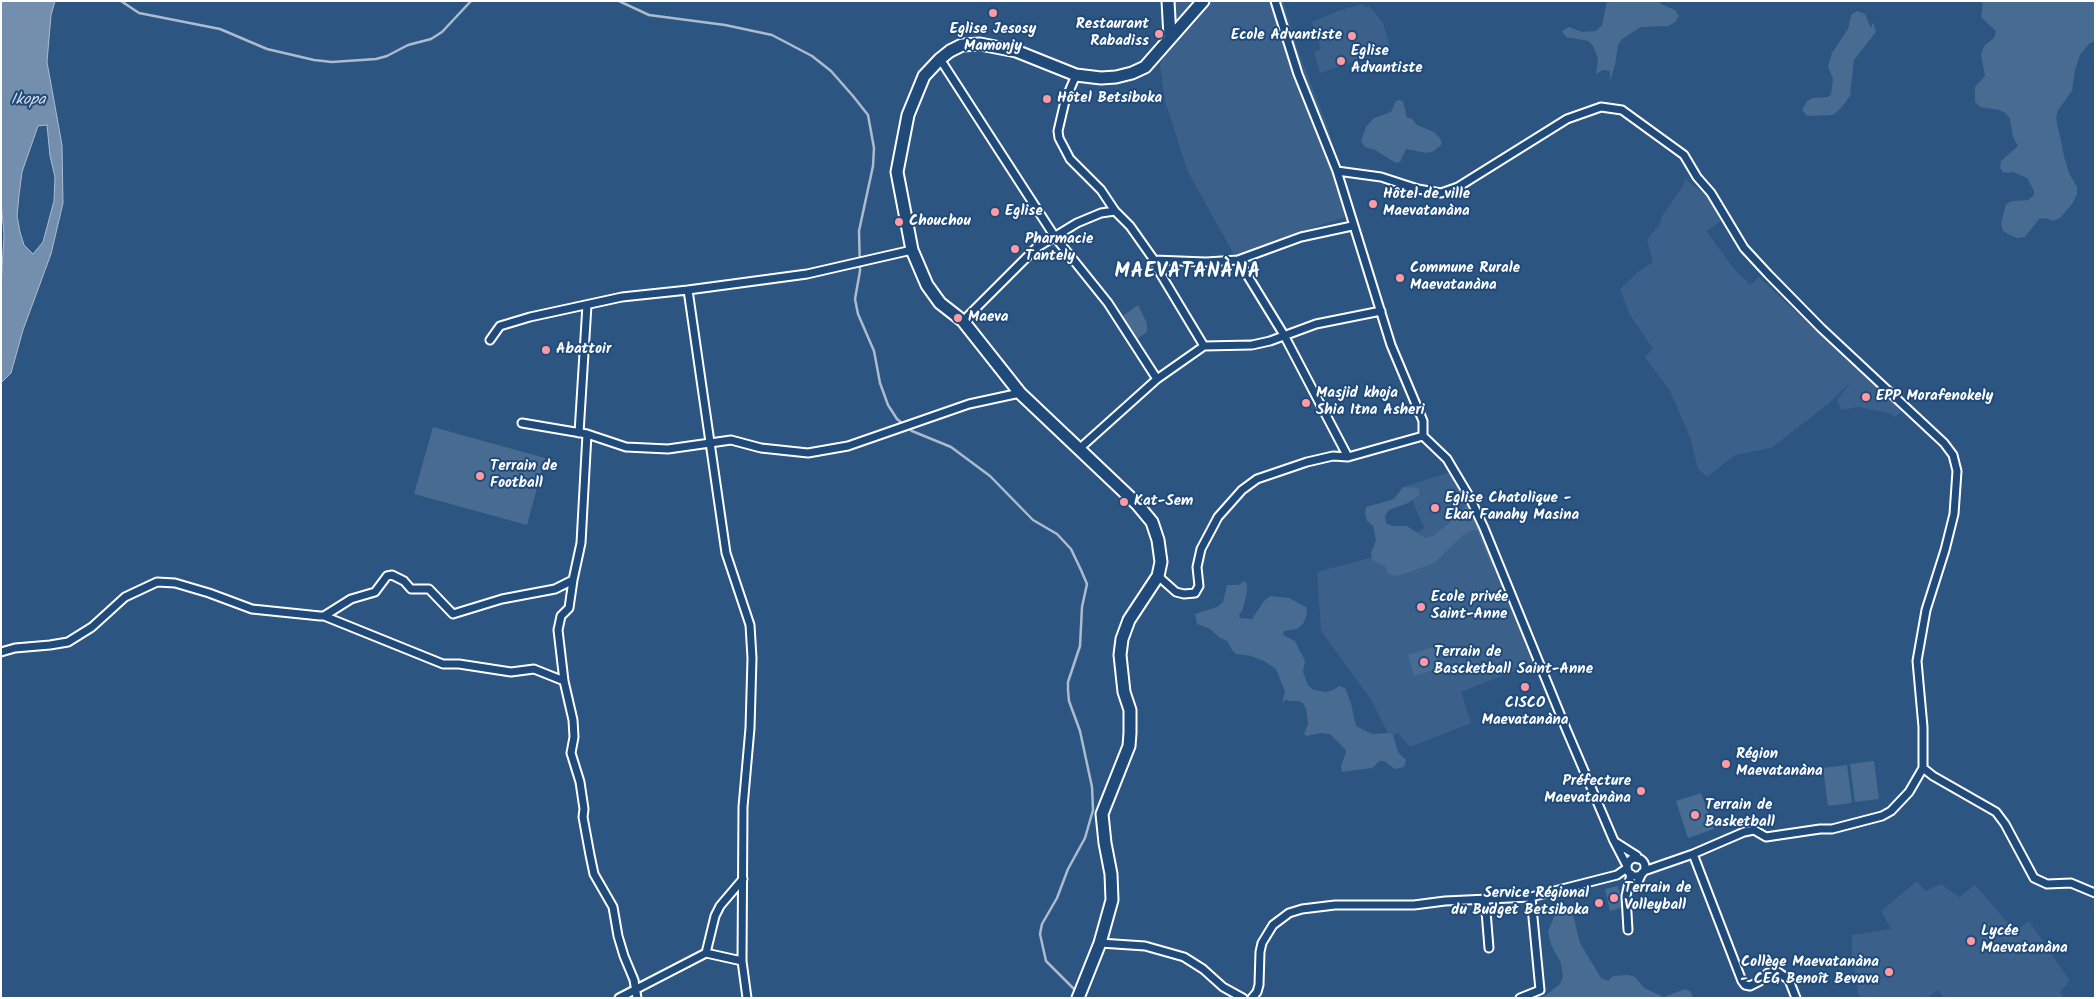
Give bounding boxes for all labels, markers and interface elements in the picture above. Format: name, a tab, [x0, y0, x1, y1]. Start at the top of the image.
marker: Eglise Jesosy Mamonjy	[987, 7, 999, 19]
place label: Restaurant Rabadiss	[1076, 16, 1149, 51]
place label: Eglise Jesosy Mamonjy	[950, 21, 1036, 56]
place label: Ecole Advantiste	[1231, 27, 1342, 45]
marker: Restaurant Rabadiss	[1153, 28, 1165, 40]
marker: Ecole Advantiste	[1346, 30, 1358, 42]
place label: Eglise Advantiste	[1351, 43, 1423, 78]
marker: Eglise Advantiste	[1335, 55, 1347, 67]
place label: Hôtel Betsiboka	[1057, 90, 1162, 108]
water label: Ikopa	[11, 91, 45, 111]
marker: Hôtel Betsiboka	[1041, 93, 1053, 105]
place label: Hôtel de ville Maevatanàna	[1383, 186, 1470, 221]
marker: Hôtel de ville Maevatanàna	[1367, 198, 1379, 210]
place label: Eglise	[1005, 203, 1043, 221]
marker: Eglise	[989, 206, 1001, 218]
place label: Chouchou	[909, 213, 971, 231]
marker: Chouchou	[893, 216, 905, 228]
place label: Pharmacie Tantely	[1025, 231, 1093, 266]
marker: Pharmacie Tantely	[1009, 243, 1021, 255]
place label: Commune Rurale Maevatanàna	[1410, 260, 1520, 295]
district label: MAEVATANÀNA	[1113, 262, 1263, 286]
marker: Commune Rurale Maevatanàna	[1394, 272, 1406, 284]
place label: Maeva	[968, 309, 1008, 327]
marker: Maeva	[952, 312, 964, 324]
place label: Abattoir	[556, 341, 611, 359]
marker: Abattoir	[540, 344, 552, 356]
place label: Masjid khoja Shia Itna Asheri	[1316, 385, 1425, 420]
place label: EPP Morafenokely	[1876, 388, 1993, 406]
marker: EPP Morafenokely	[1860, 391, 1872, 403]
marker: Masjid khoja Shia Itna Asheri	[1300, 397, 1312, 409]
place label: Terrain de Football	[490, 458, 557, 493]
marker: Terrain de Football	[474, 470, 486, 482]
place label: Eglise Chatolique - Ekar Fanahy Masina	[1445, 490, 1579, 525]
place label: Kat-Sem	[1134, 493, 1193, 511]
marker: Kat-Sem	[1118, 496, 1130, 508]
marker: Eglise Chatolique - Ekar Fanahy Masina	[1429, 502, 1441, 514]
place label: Ecole privée Saint-Anne	[1431, 589, 1508, 624]
marker: Ecole privée Saint-Anne	[1415, 601, 1427, 613]
place label: Terrain de Bascketball Saint-Anne	[1434, 644, 1593, 679]
marker: Terrain de Bascketball Saint-Anne	[1418, 656, 1430, 668]
marker: CISCO Maevatanàna	[1519, 681, 1531, 693]
place label: CISCO Maevatanàna	[1482, 695, 1568, 730]
place label: Région Maevatanàna	[1736, 746, 1823, 781]
marker: Région Maevatanàna	[1720, 758, 1732, 770]
place label: Préfecture Maevatanàna	[1544, 773, 1631, 808]
marker: Préfecture Maevatanàna	[1635, 785, 1647, 797]
place label: Terrain de Basketball	[1705, 797, 1775, 832]
marker: Terrain de Basketball	[1689, 809, 1701, 821]
place label: Terrain de Volleyball	[1624, 880, 1691, 915]
place label: Service Régional du Budget Betsiboka	[1451, 885, 1589, 920]
marker: Terrain de Volleyball	[1608, 892, 1620, 904]
marker: Service Régional du Budget Betsiboka	[1593, 897, 1605, 909]
place label: Lycée Maevatanàna	[1981, 923, 2068, 958]
marker: Lycée Maevatanàna	[1965, 935, 1977, 947]
place label: Collège Maevatanàna - CEG Benoît Bevava	[1740, 954, 1879, 989]
marker: Collège Maevatanàna - CEG Benoît Bevava	[1883, 966, 1895, 978]

